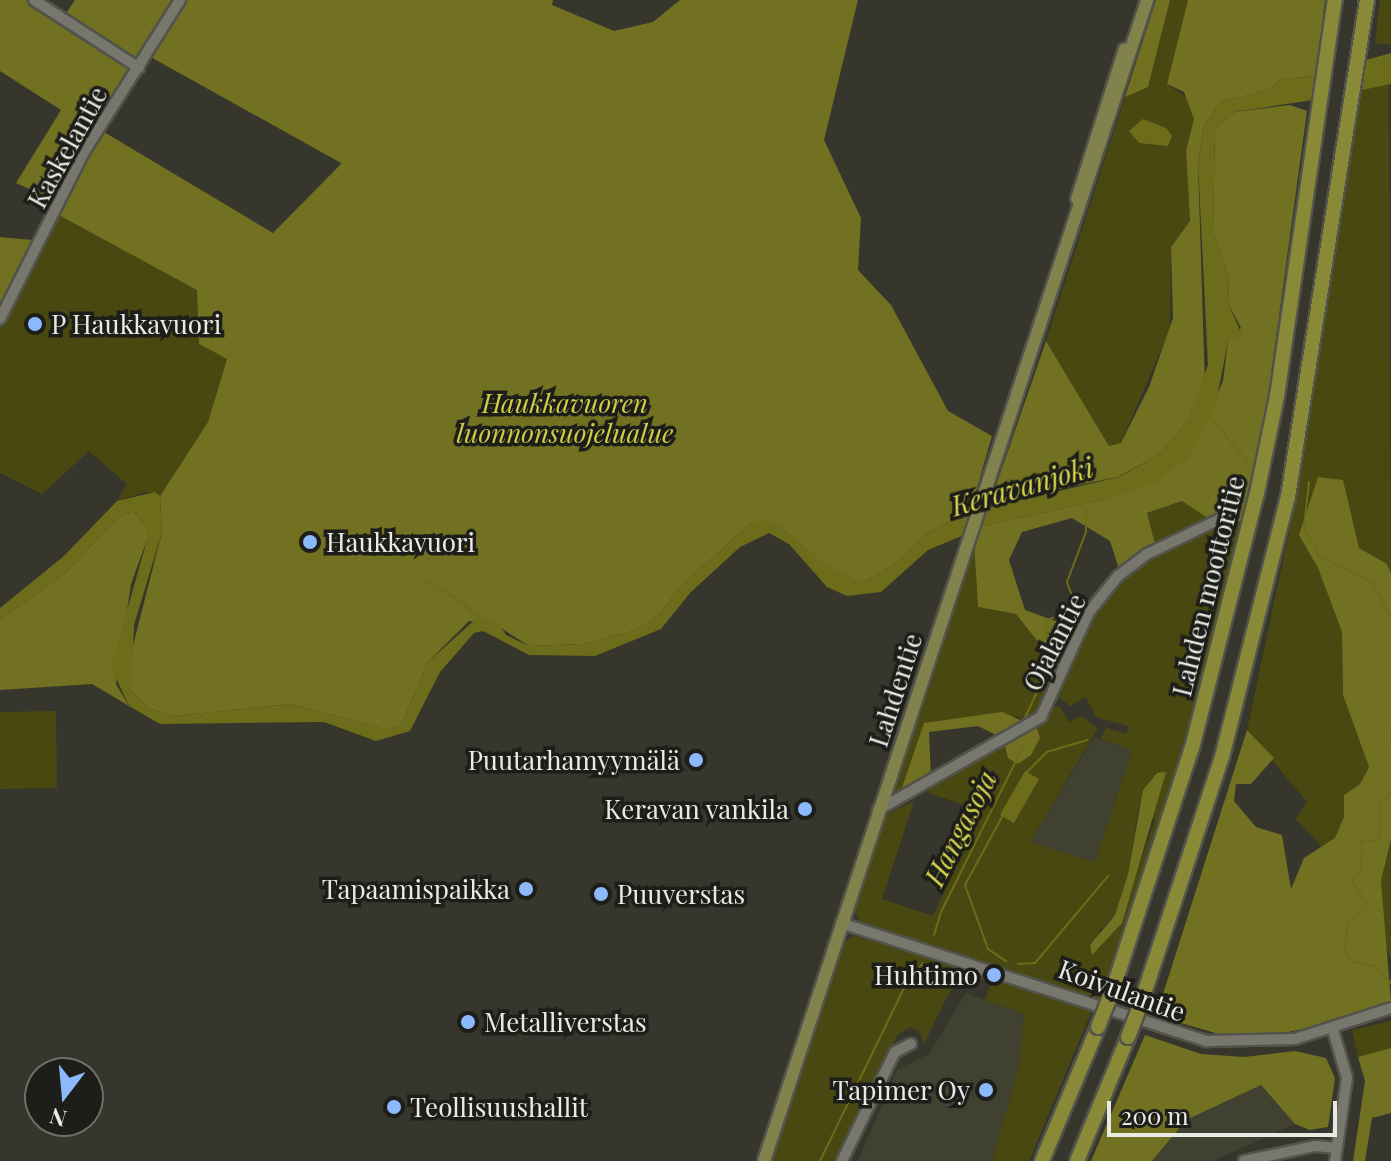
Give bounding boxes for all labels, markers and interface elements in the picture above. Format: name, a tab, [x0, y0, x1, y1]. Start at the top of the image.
street label: Kaskelantie	[21, 81, 113, 213]
place label: P Haukkavuori	[51, 308, 222, 340]
marker: P Haukkavuori	[26, 315, 44, 333]
park label: Haukkavuoren luonnonsuojelualue	[457, 387, 673, 448]
water label: Keravanjoki	[947, 450, 1097, 522]
street label: Lahden moottoritie	[1166, 473, 1250, 699]
place label: Haukkavuori	[326, 526, 475, 558]
marker: Haukkavuori	[301, 533, 319, 551]
street label: Ojalantie	[1016, 588, 1092, 696]
street label: Lahdentie	[862, 629, 928, 751]
place label: Puutarhamyymälä	[468, 744, 680, 776]
marker: Puutarhamyymälä	[687, 751, 705, 769]
water label: Hangasoja	[917, 765, 1003, 891]
place label: Keravan vankila	[604, 793, 789, 825]
marker: Keravan vankila	[796, 800, 814, 818]
place label: Tapaamispaikka	[322, 873, 510, 905]
place label: Puuverstas	[617, 878, 745, 910]
marker: Tapaamispaikka	[517, 880, 535, 898]
marker: Puuverstas	[592, 885, 610, 903]
street label: Koivulantie	[1054, 953, 1190, 1027]
place label: Huhtimo	[874, 959, 978, 991]
marker: Huhtimo	[985, 966, 1003, 984]
place label: Metalliverstas	[484, 1006, 647, 1038]
marker: Metalliverstas	[459, 1013, 477, 1031]
north arrow	[24, 1057, 104, 1137]
place label: Tapimer Oy	[832, 1074, 970, 1106]
marker: Tapimer Oy	[977, 1081, 995, 1099]
scale bar	[1111, 1085, 1341, 1135]
place label: Teollisuushallit	[410, 1091, 588, 1123]
marker: Teollisuushallit	[385, 1098, 403, 1116]
text: 200 m	[1121, 1099, 1189, 1131]
text: N	[46, 1102, 70, 1135]

